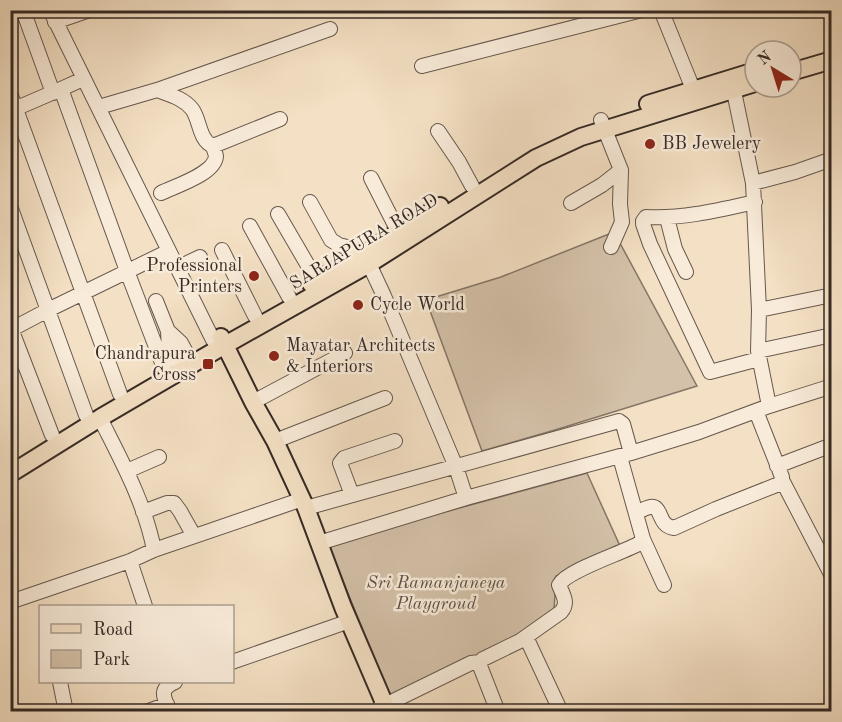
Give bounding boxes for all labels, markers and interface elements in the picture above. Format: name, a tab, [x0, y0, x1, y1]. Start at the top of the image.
north arrow	[743, 39, 803, 99]
text: N	[755, 48, 775, 69]
place label: BB Jewelery	[662, 135, 762, 153]
marker: BB Jewelery	[643, 137, 657, 151]
street label: SARJAPURA ROAD	[287, 191, 441, 293]
place label: Professional Printers	[146, 257, 242, 296]
marker: Professional Printers	[247, 269, 261, 283]
place label: Cycle World	[370, 296, 465, 314]
marker: Cycle World	[351, 298, 365, 312]
place label: Mayatar Architects & Interiors	[286, 337, 436, 376]
place label: Chandrapura Cross	[95, 345, 196, 384]
marker: Mayatar Architects & Interiors	[267, 349, 281, 363]
marker: Chandrapura Cross	[201, 357, 215, 371]
park label: Sri Ramanjaneya Playgroud	[366, 574, 506, 613]
legend	[39, 605, 234, 683]
text: Road	[93, 621, 133, 639]
text: Park	[93, 651, 130, 669]

